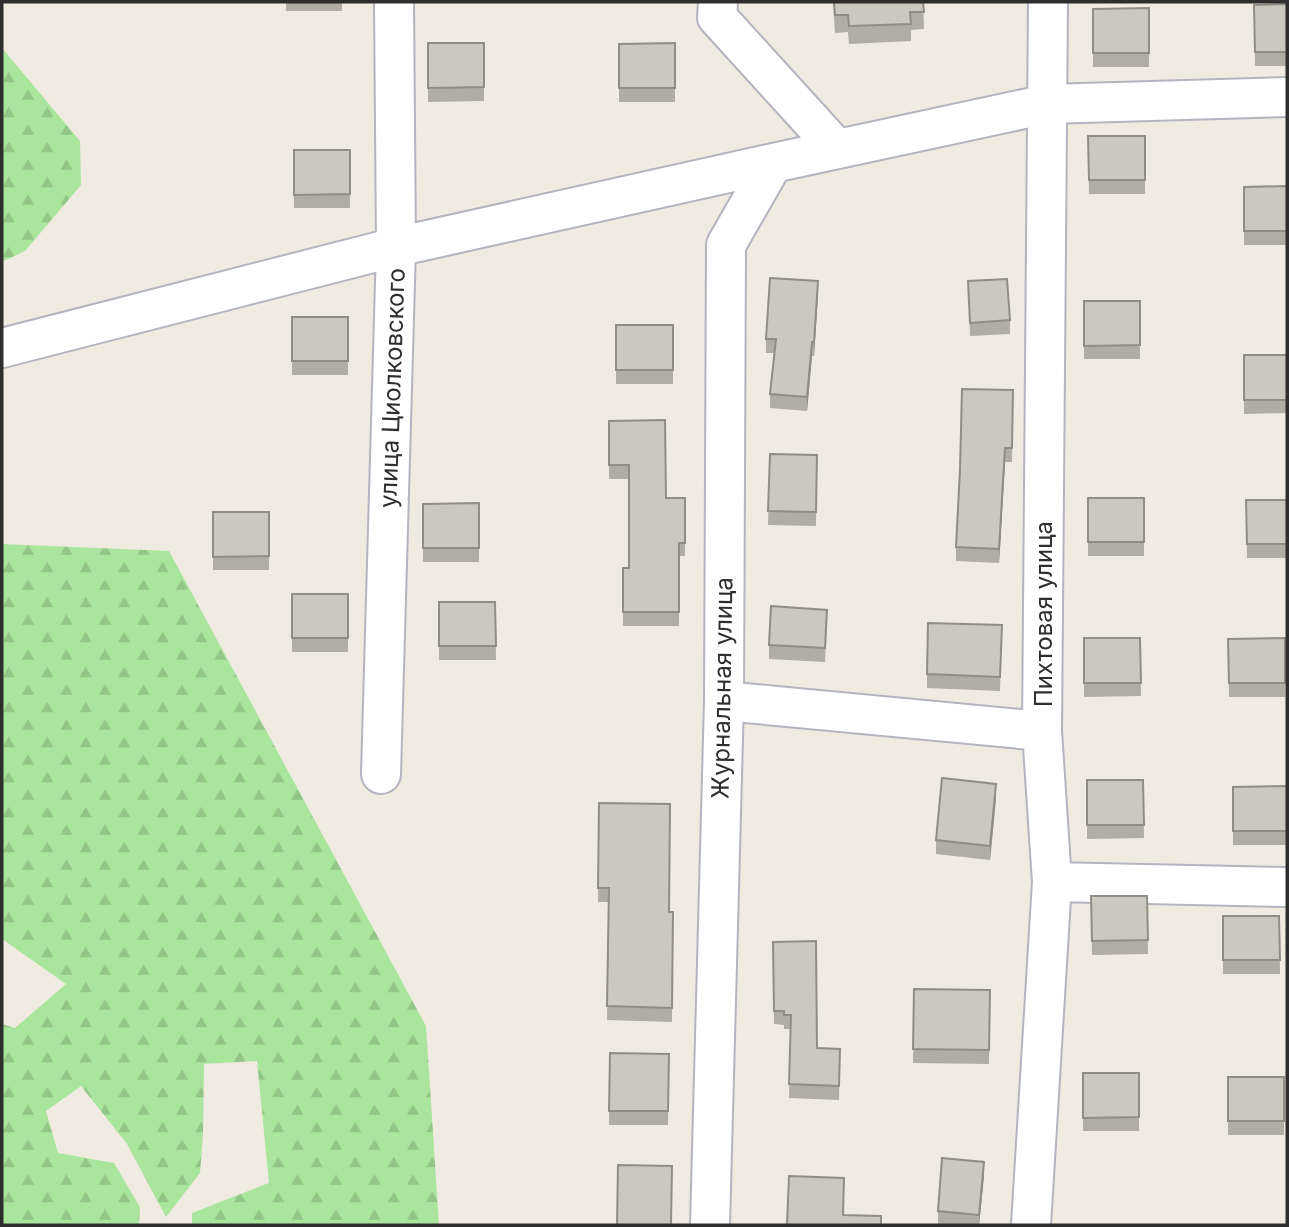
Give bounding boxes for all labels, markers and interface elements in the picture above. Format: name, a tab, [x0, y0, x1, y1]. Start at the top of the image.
street label: улица Циолковского	[373, 268, 411, 508]
street label: Пихтовая улица	[1029, 521, 1058, 707]
street label: Журнальная улица	[706, 577, 738, 799]

